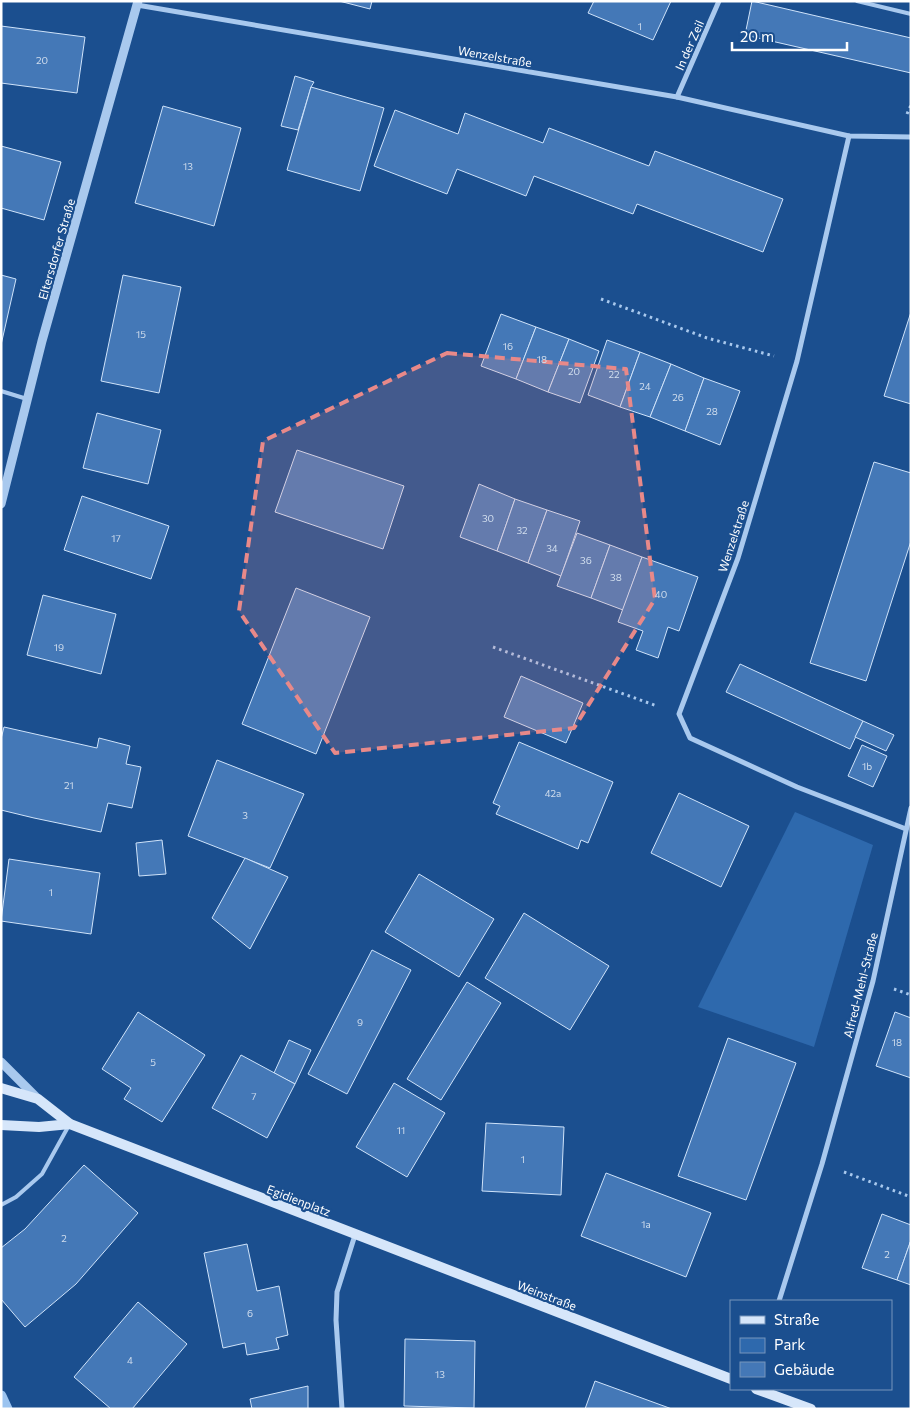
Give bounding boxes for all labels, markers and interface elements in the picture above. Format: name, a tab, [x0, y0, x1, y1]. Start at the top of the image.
street label: In der Zeil	[672, 18, 706, 72]
house number: 1	[638, 20, 642, 32]
scale bar	[732, 20, 847, 52]
text: 20 m	[740, 27, 774, 45]
street label: Wenzelstraße	[457, 43, 533, 69]
house number: 20	[36, 54, 48, 66]
house number: 13	[183, 160, 193, 172]
street label: Eltersdorfer Straße	[35, 197, 77, 301]
house number: 15	[136, 328, 146, 340]
house number: 16	[503, 340, 513, 352]
house number: 18	[537, 353, 547, 365]
house number: 20	[568, 365, 580, 377]
house number: 22	[608, 368, 620, 380]
house number: 24	[639, 380, 651, 392]
house number: 26	[672, 391, 684, 403]
house number: 28	[706, 405, 718, 417]
street label: Wenzelstraße	[715, 498, 751, 574]
house number: 30	[482, 512, 494, 524]
house number: 32	[516, 524, 528, 536]
house number: 17	[111, 532, 121, 544]
house number: 34	[546, 542, 558, 554]
house number: 36	[580, 554, 592, 566]
house number: 38	[610, 571, 622, 583]
house number: 40	[655, 588, 667, 600]
house number: 19	[54, 641, 64, 653]
house number: 1b	[862, 760, 872, 772]
house number: 21	[64, 779, 74, 791]
house number: 42a	[545, 787, 561, 799]
house number: 3	[242, 809, 248, 821]
house number: 1	[49, 886, 53, 898]
street label: Alfred-Mehl-Straße	[840, 931, 880, 1039]
house number: 9	[357, 1016, 363, 1028]
house number: 18	[892, 1036, 902, 1048]
house number: 5	[150, 1056, 156, 1068]
house number: 7	[251, 1090, 257, 1102]
house number: 11	[397, 1124, 405, 1136]
house number: 1	[521, 1153, 525, 1165]
street label: Egidienplatz	[265, 1181, 333, 1219]
house number: 1a	[641, 1218, 651, 1230]
house number: 2	[61, 1232, 67, 1244]
house number: 2	[884, 1248, 890, 1260]
street label: Weinstraße	[515, 1277, 579, 1313]
legend	[730, 1300, 892, 1390]
house number: 6	[247, 1307, 253, 1319]
text: Straße	[774, 1310, 820, 1328]
text: Park	[774, 1335, 805, 1353]
house number: 4	[127, 1354, 133, 1366]
text: Gebäude	[774, 1360, 835, 1378]
house number: 13	[435, 1368, 445, 1380]

